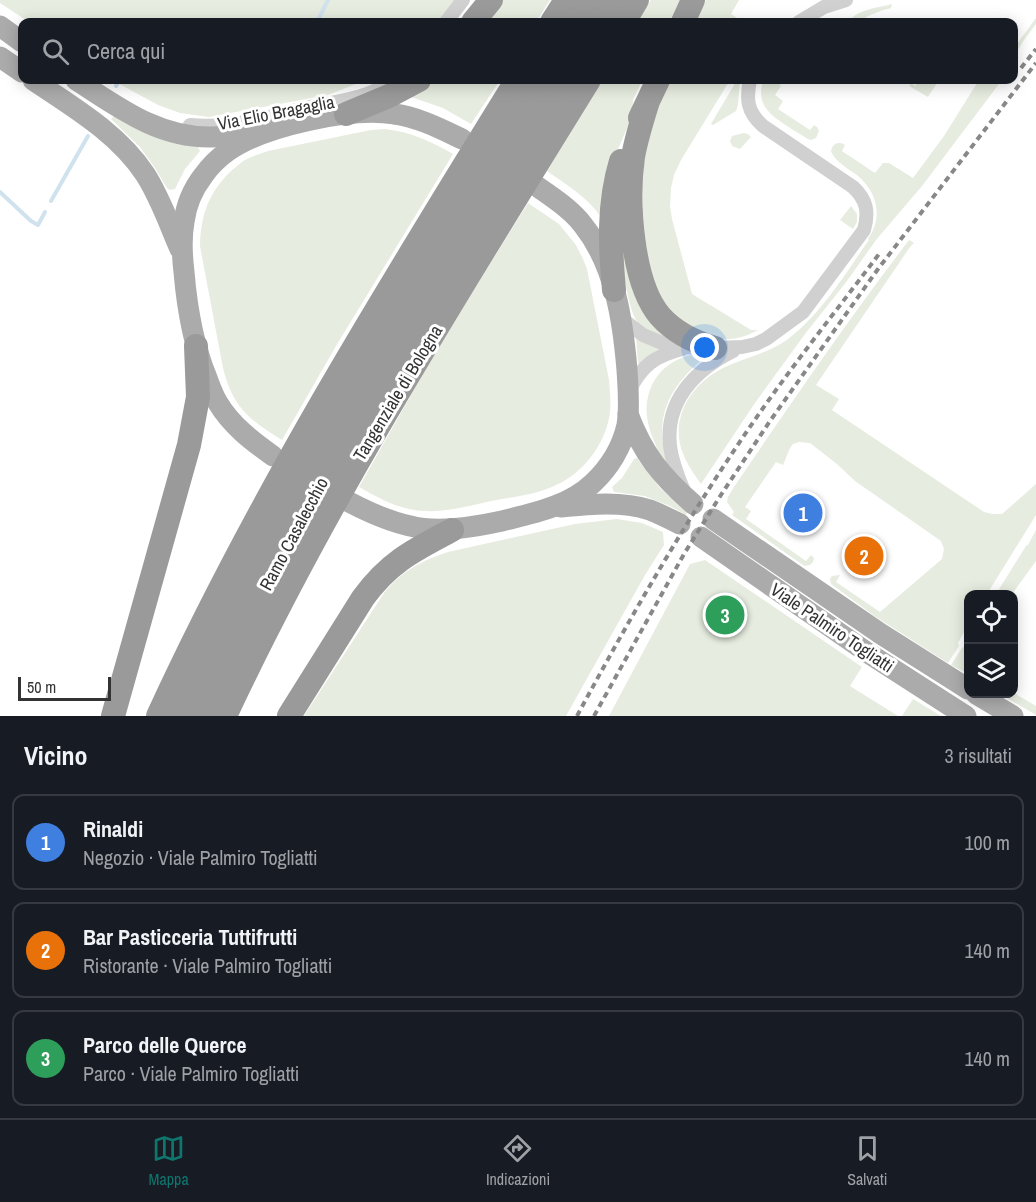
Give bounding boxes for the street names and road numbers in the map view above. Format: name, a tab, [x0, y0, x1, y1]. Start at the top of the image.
street label: Via Elio Bragaglia	[215, 89, 337, 136]
street label: Tangenziale di Bologna	[347, 320, 448, 465]
street label: Ramo Casalecchio	[253, 473, 334, 595]
street label: Viale Palmiro Togliatti	[766, 577, 899, 678]

